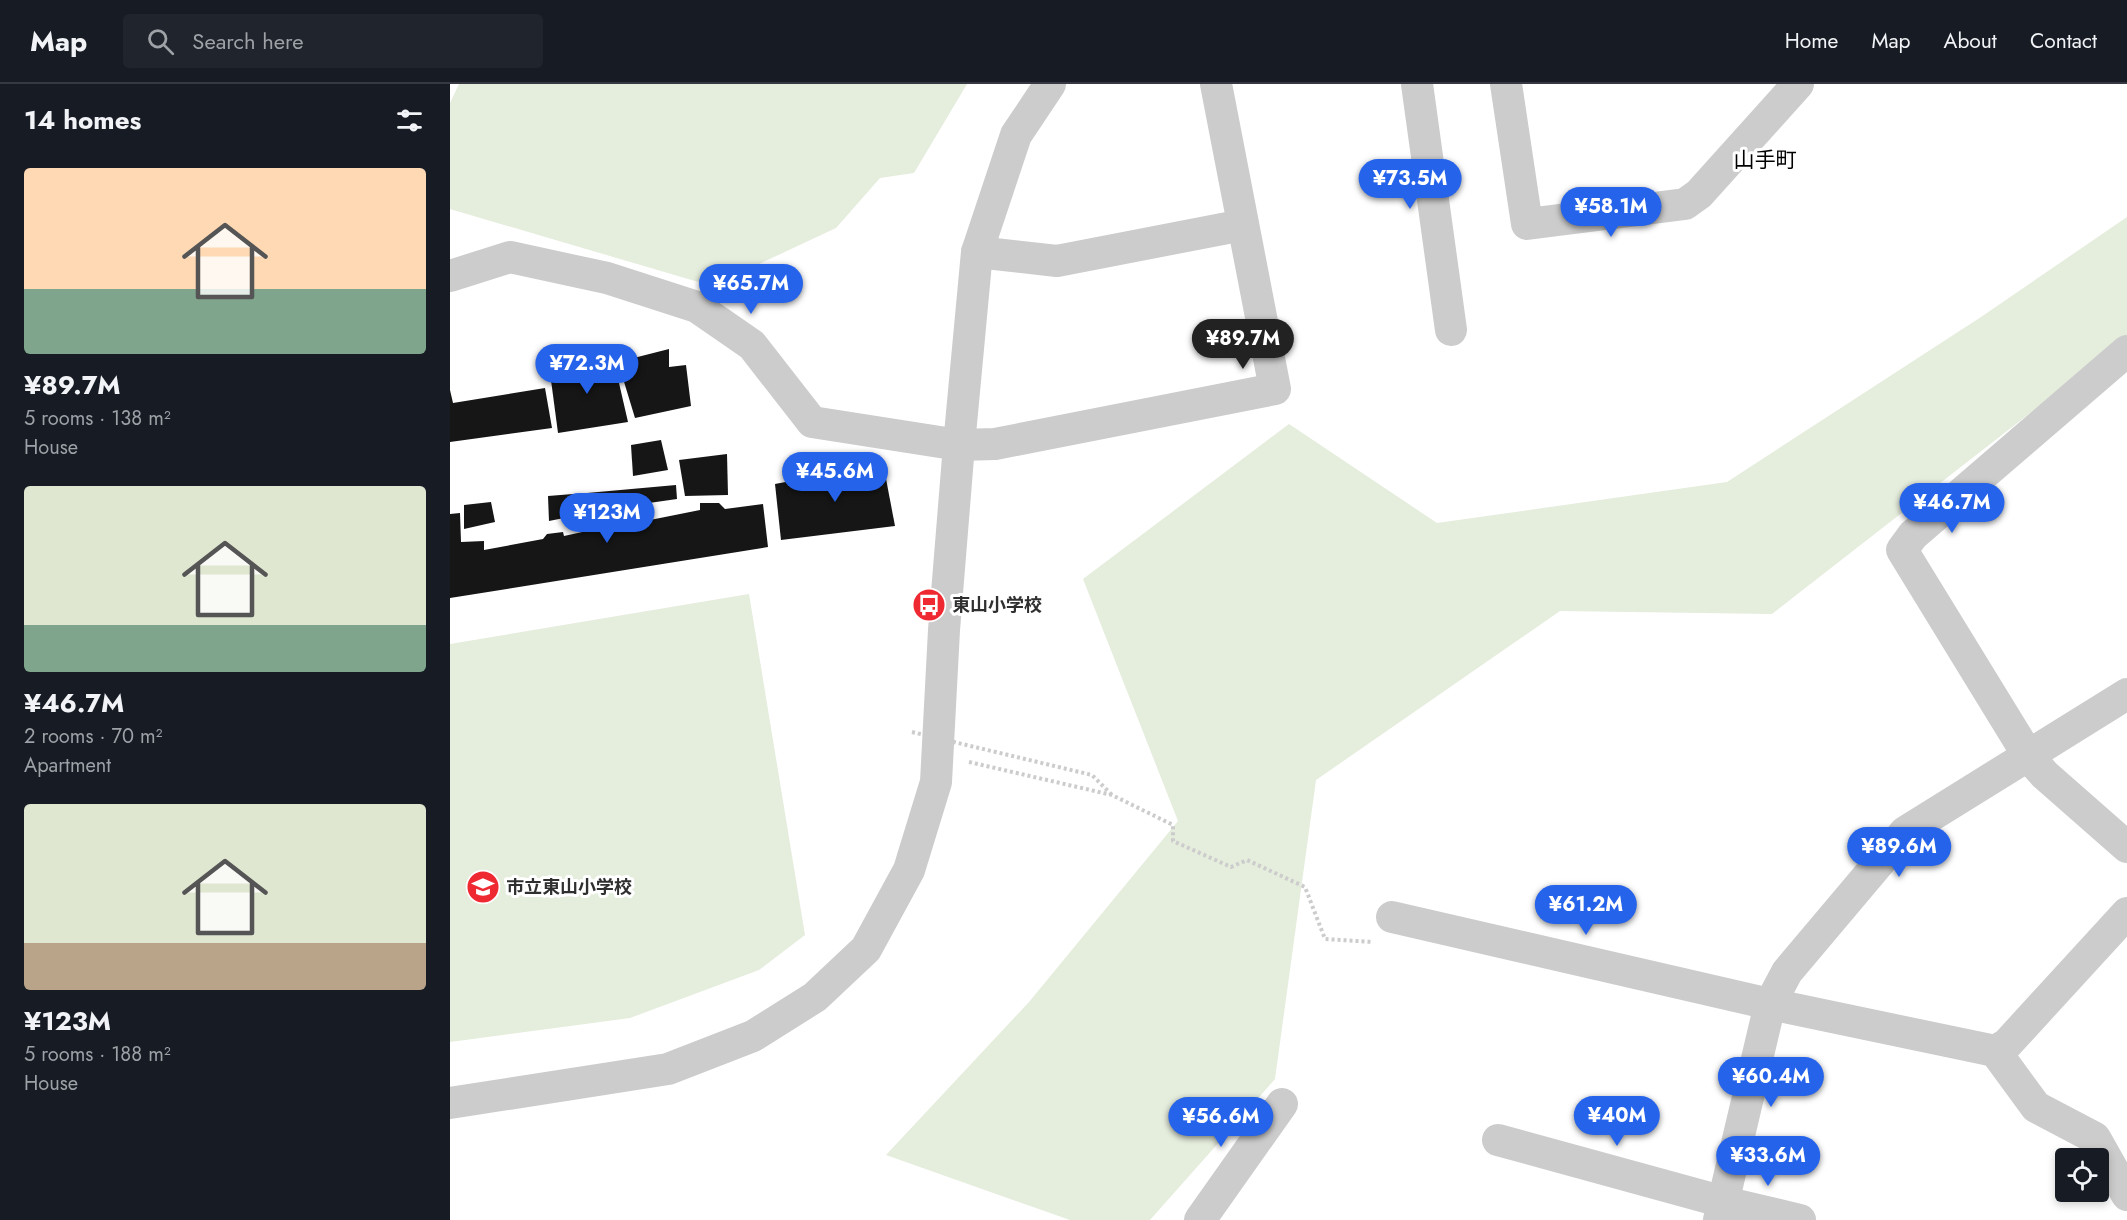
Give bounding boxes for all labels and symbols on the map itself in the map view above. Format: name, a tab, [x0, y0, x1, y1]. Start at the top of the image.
district label: 山手町	[1734, 145, 1797, 175]
pin: ¥73.5M	[1361, 159, 1459, 210]
pin: ¥58.1M	[1562, 187, 1660, 238]
pin: ¥65.7M	[702, 264, 800, 315]
pin: ¥89.7M	[1194, 319, 1292, 370]
pin: ¥72.3M	[538, 344, 636, 395]
pin: ¥45.6M	[786, 452, 884, 503]
pin: ¥46.7M	[1903, 483, 2001, 534]
pin: ¥123M	[565, 493, 649, 544]
bus stop icon: 東山小学校	[911, 587, 947, 623]
place label: 東山小学校	[952, 592, 1042, 618]
pin: ¥89.6M	[1850, 827, 1948, 878]
school or university icon: 市立東山小学校	[465, 869, 501, 905]
place label: 市立東山小学校	[506, 874, 632, 900]
pin: ¥61.2M	[1537, 885, 1635, 936]
pin: ¥60.4M	[1722, 1057, 1820, 1108]
pin: ¥40M	[1581, 1096, 1653, 1147]
pin: ¥56.6M	[1172, 1097, 1270, 1148]
pin: ¥33.6M	[1719, 1136, 1817, 1187]

